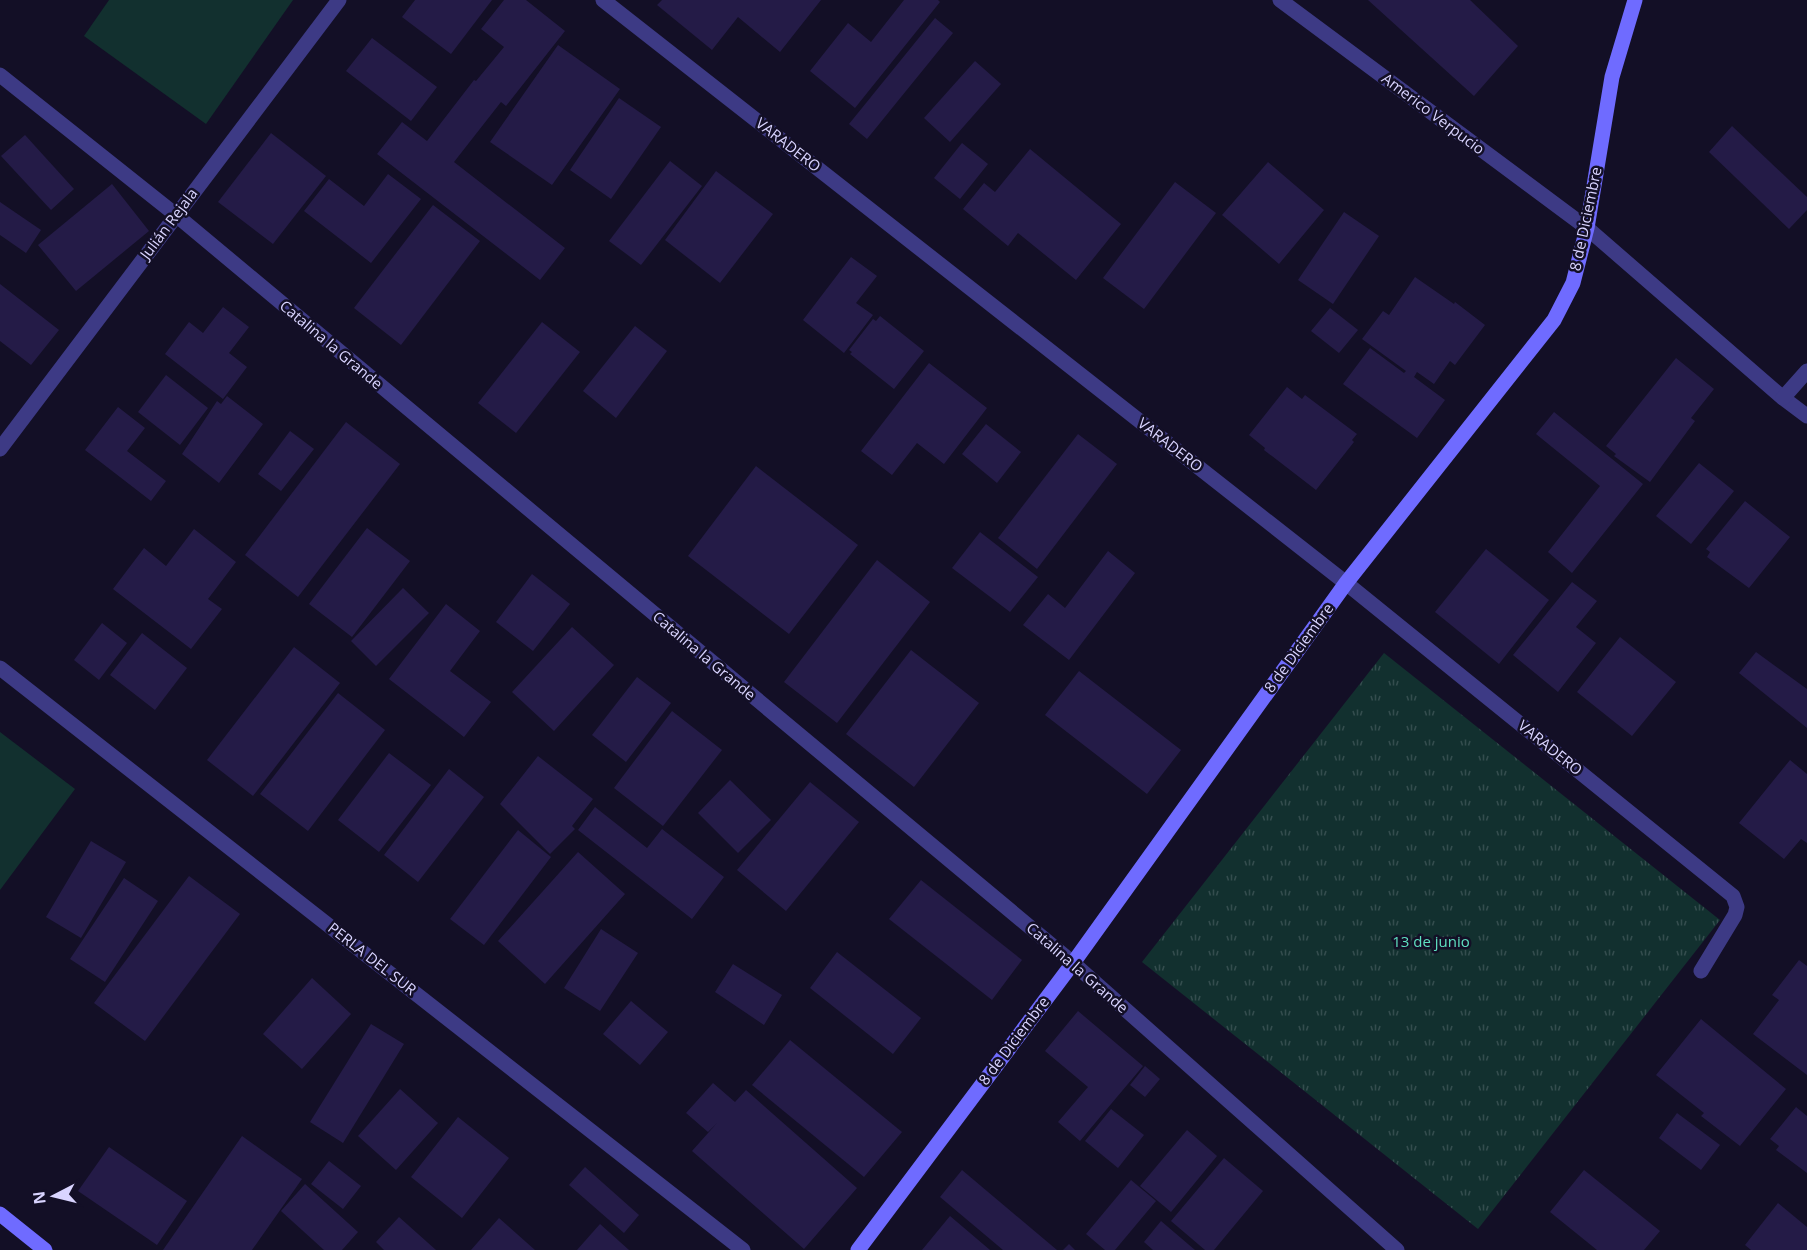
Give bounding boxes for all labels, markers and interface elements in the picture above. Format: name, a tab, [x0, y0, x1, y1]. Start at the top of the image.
street label: Americo Verpucio	[1378, 68, 1489, 158]
street label: VARADERO	[752, 113, 825, 176]
street label: 8 de Diciembre	[1564, 165, 1606, 273]
street label: Julián Rejala	[134, 184, 202, 265]
street label: Catalina la Grande	[276, 295, 387, 393]
street label: VARADERO	[1134, 413, 1207, 476]
street label: 8 de Diciembre	[1259, 599, 1337, 696]
street label: Catalina la Grande	[649, 606, 760, 704]
street label: VARADERO	[1514, 715, 1587, 779]
street label: PERLA DEL SUR	[324, 917, 422, 1000]
street label: Catalina la Grande	[1023, 917, 1133, 1017]
park label: 13 de junio	[1392, 931, 1470, 951]
street label: 8 de Diciembre	[973, 992, 1053, 1089]
north arrow	[24, 1166, 84, 1226]
text: N	[27, 1190, 51, 1206]

